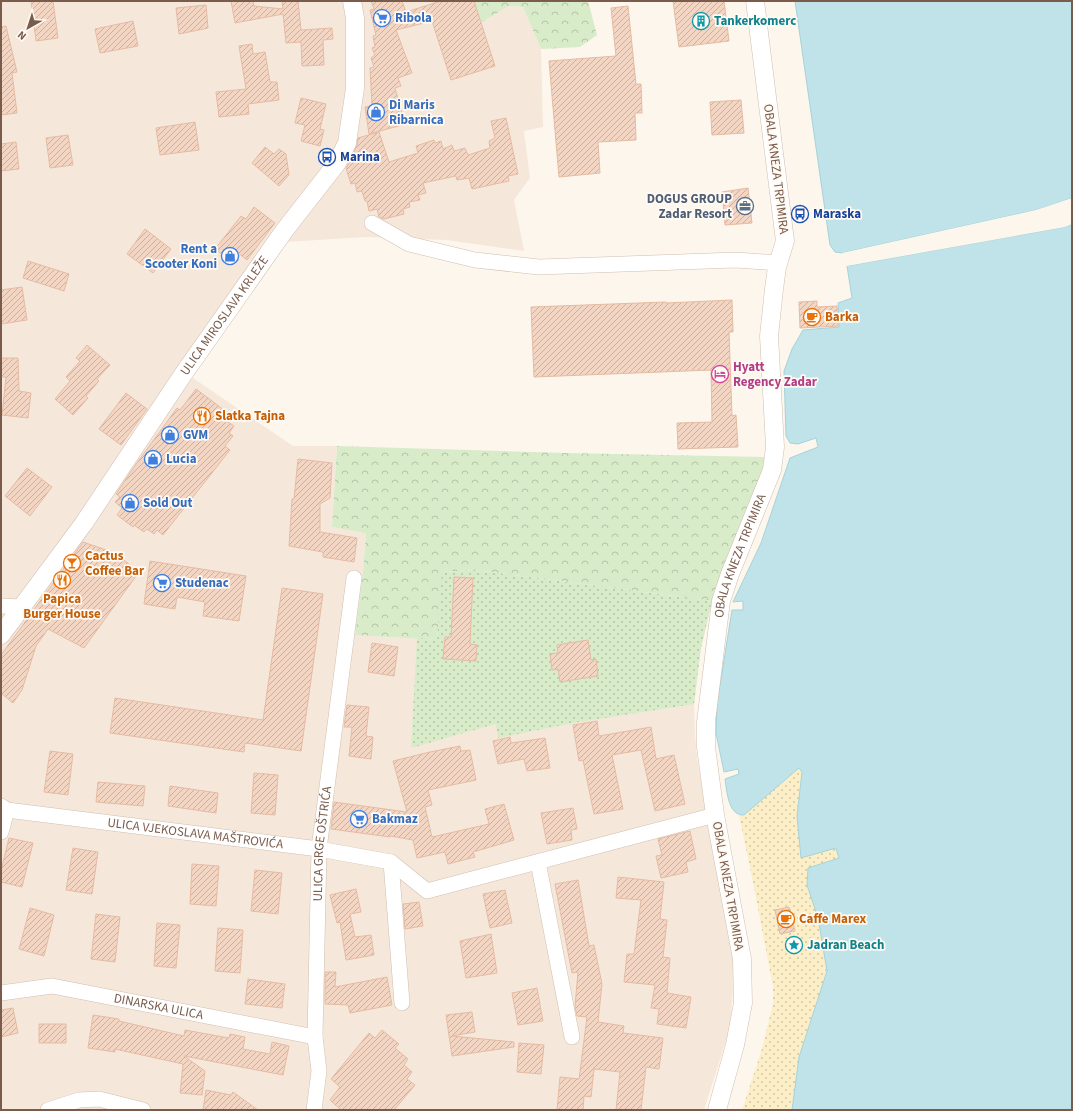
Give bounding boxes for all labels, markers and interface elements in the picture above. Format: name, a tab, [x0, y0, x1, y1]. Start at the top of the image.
north arrow	[8, 8, 48, 48]
supermarket icon: Ribola	[372, 8, 392, 28]
place label: Ribola	[395, 9, 432, 27]
building icon: Tankerkomerc	[691, 11, 711, 31]
place label: Tankerkomerc	[714, 12, 796, 30]
text: N	[14, 27, 30, 44]
place label: Di Maris Ribarnica	[389, 96, 444, 129]
shop icon: Di Maris Ribarnica	[366, 102, 386, 122]
street label: OBALA KNEZA TRPIMIRA	[759, 103, 793, 236]
bus stop icon: Marina	[317, 147, 337, 167]
place label: Marina	[340, 148, 380, 166]
place label: DOGUS GROUP Zadar Resort	[647, 190, 732, 223]
office icon: DOGUS GROUP Zadar Resort	[735, 196, 755, 216]
bus stop icon: Maraska	[790, 204, 810, 224]
place label: Maraska	[813, 205, 861, 223]
place label: Rent a Scooter Koni	[145, 240, 217, 273]
shop icon: Rent a Scooter Koni	[220, 246, 240, 266]
street label: ULICA MIROSLAVA KRLEŽE	[176, 252, 273, 379]
cafe icon: Barka	[802, 307, 822, 327]
place label: Barka	[825, 308, 859, 326]
place label: Hyatt Regency Zadar	[733, 358, 818, 391]
hotel icon: Hyatt Regency Zadar	[710, 364, 730, 384]
restaurant icon: Slatka Tajna	[192, 406, 212, 426]
place label: Slatka Tajna	[215, 407, 285, 425]
shop icon: GVM	[160, 425, 180, 445]
place label: GVM	[183, 426, 208, 444]
shop icon: Lucia	[143, 449, 163, 469]
place label: Lucia	[166, 450, 197, 468]
street label: OBALA KNEZA TRPIMIRA	[710, 490, 771, 619]
shop icon: Sold Out	[120, 493, 140, 513]
place label: Sold Out	[143, 494, 192, 512]
place label: Cactus Coffee Bar	[85, 547, 145, 580]
bar icon: Cactus Coffee Bar	[62, 553, 82, 573]
restaurant icon: Papica Burger House	[52, 570, 72, 590]
supermarket icon: Studenac	[152, 573, 172, 593]
place label: Studenac	[175, 574, 229, 592]
place label: Papica Burger House	[23, 590, 101, 623]
street label: ULICA GRGE OŠTRIĆA	[309, 784, 336, 902]
supermarket icon: Bakmaz	[349, 809, 369, 829]
place label: Bakmaz	[372, 810, 418, 828]
street label: ULICA VJEKOSLAVA MAŠTROVIĆA	[106, 814, 285, 854]
street label: OBALA KNEZA TRPIMIRA	[708, 820, 748, 953]
cafe icon: Caffe Marex	[776, 909, 796, 929]
place label: Caffe Marex	[799, 910, 866, 928]
place icon: Jadran Beach	[784, 935, 804, 955]
place label: Jadran Beach	[807, 936, 884, 954]
street label: DINARSKA ULICA	[112, 989, 206, 1024]

